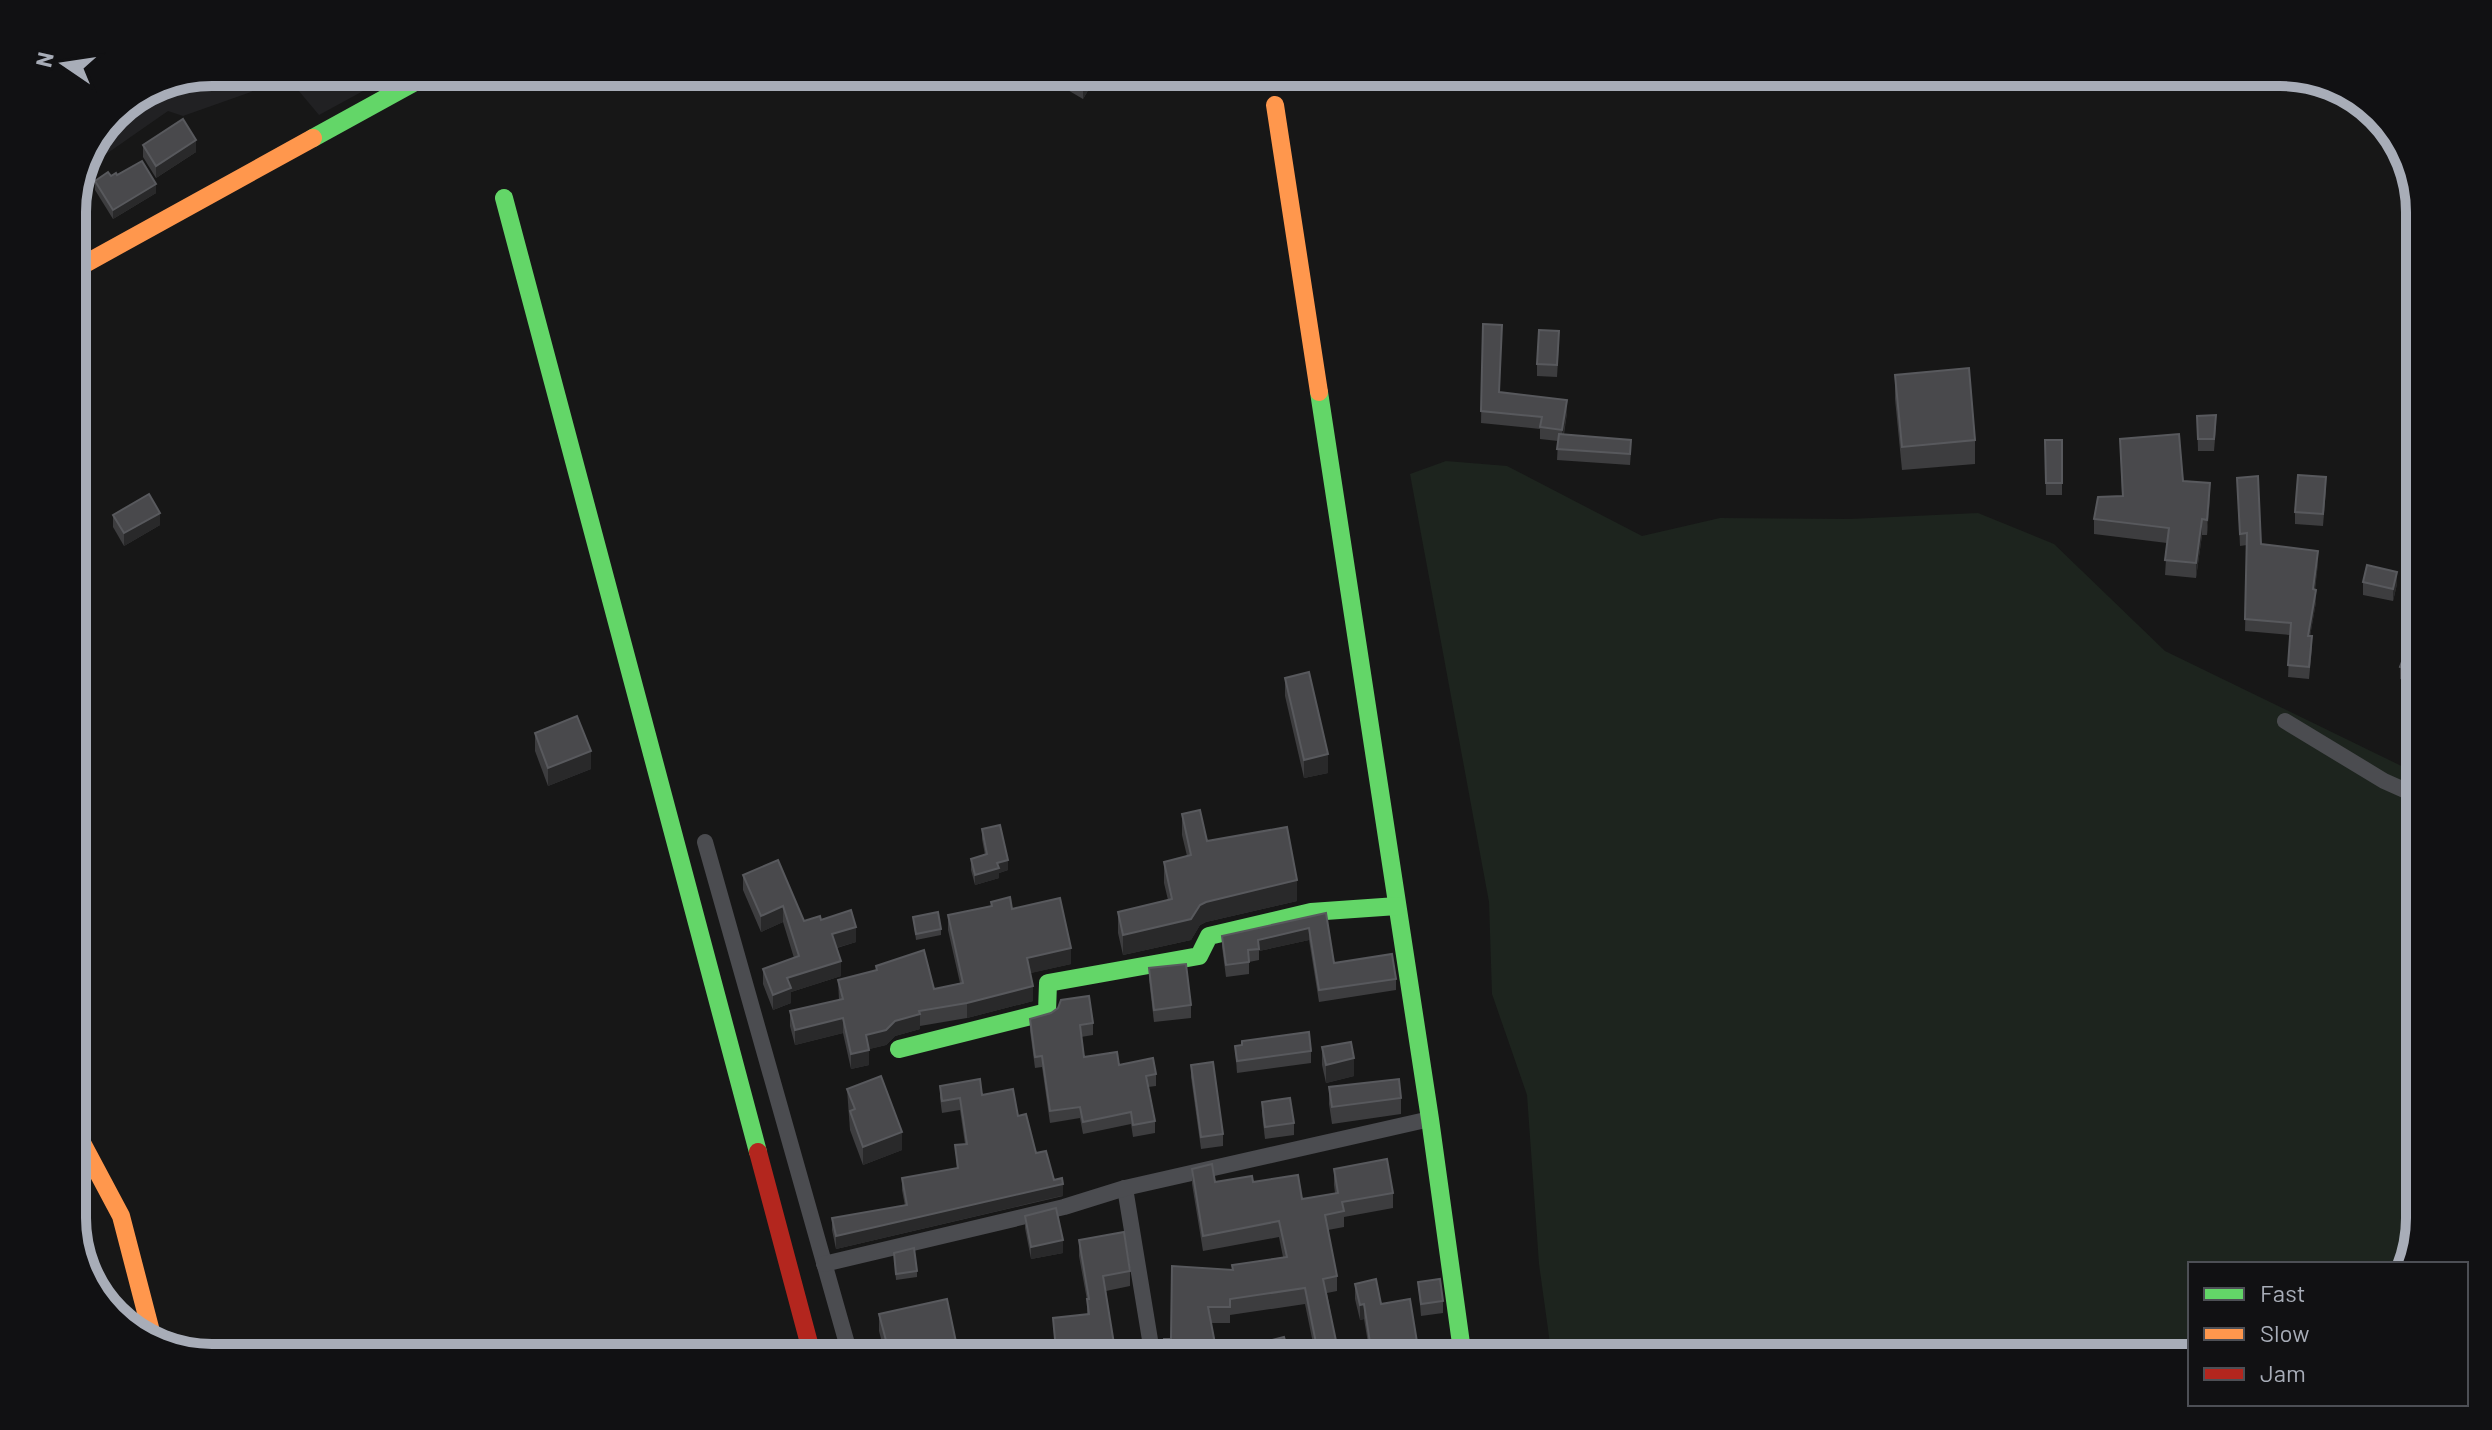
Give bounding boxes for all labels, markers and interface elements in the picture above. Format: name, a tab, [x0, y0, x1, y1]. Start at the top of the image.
north arrow	[24, 24, 104, 104]
text: N	[29, 49, 58, 69]
legend	[2188, 1262, 2468, 1406]
text: Fast	[2260, 1278, 2305, 1307]
text: Slow	[2260, 1318, 2309, 1347]
text: Jam	[2260, 1358, 2306, 1387]

